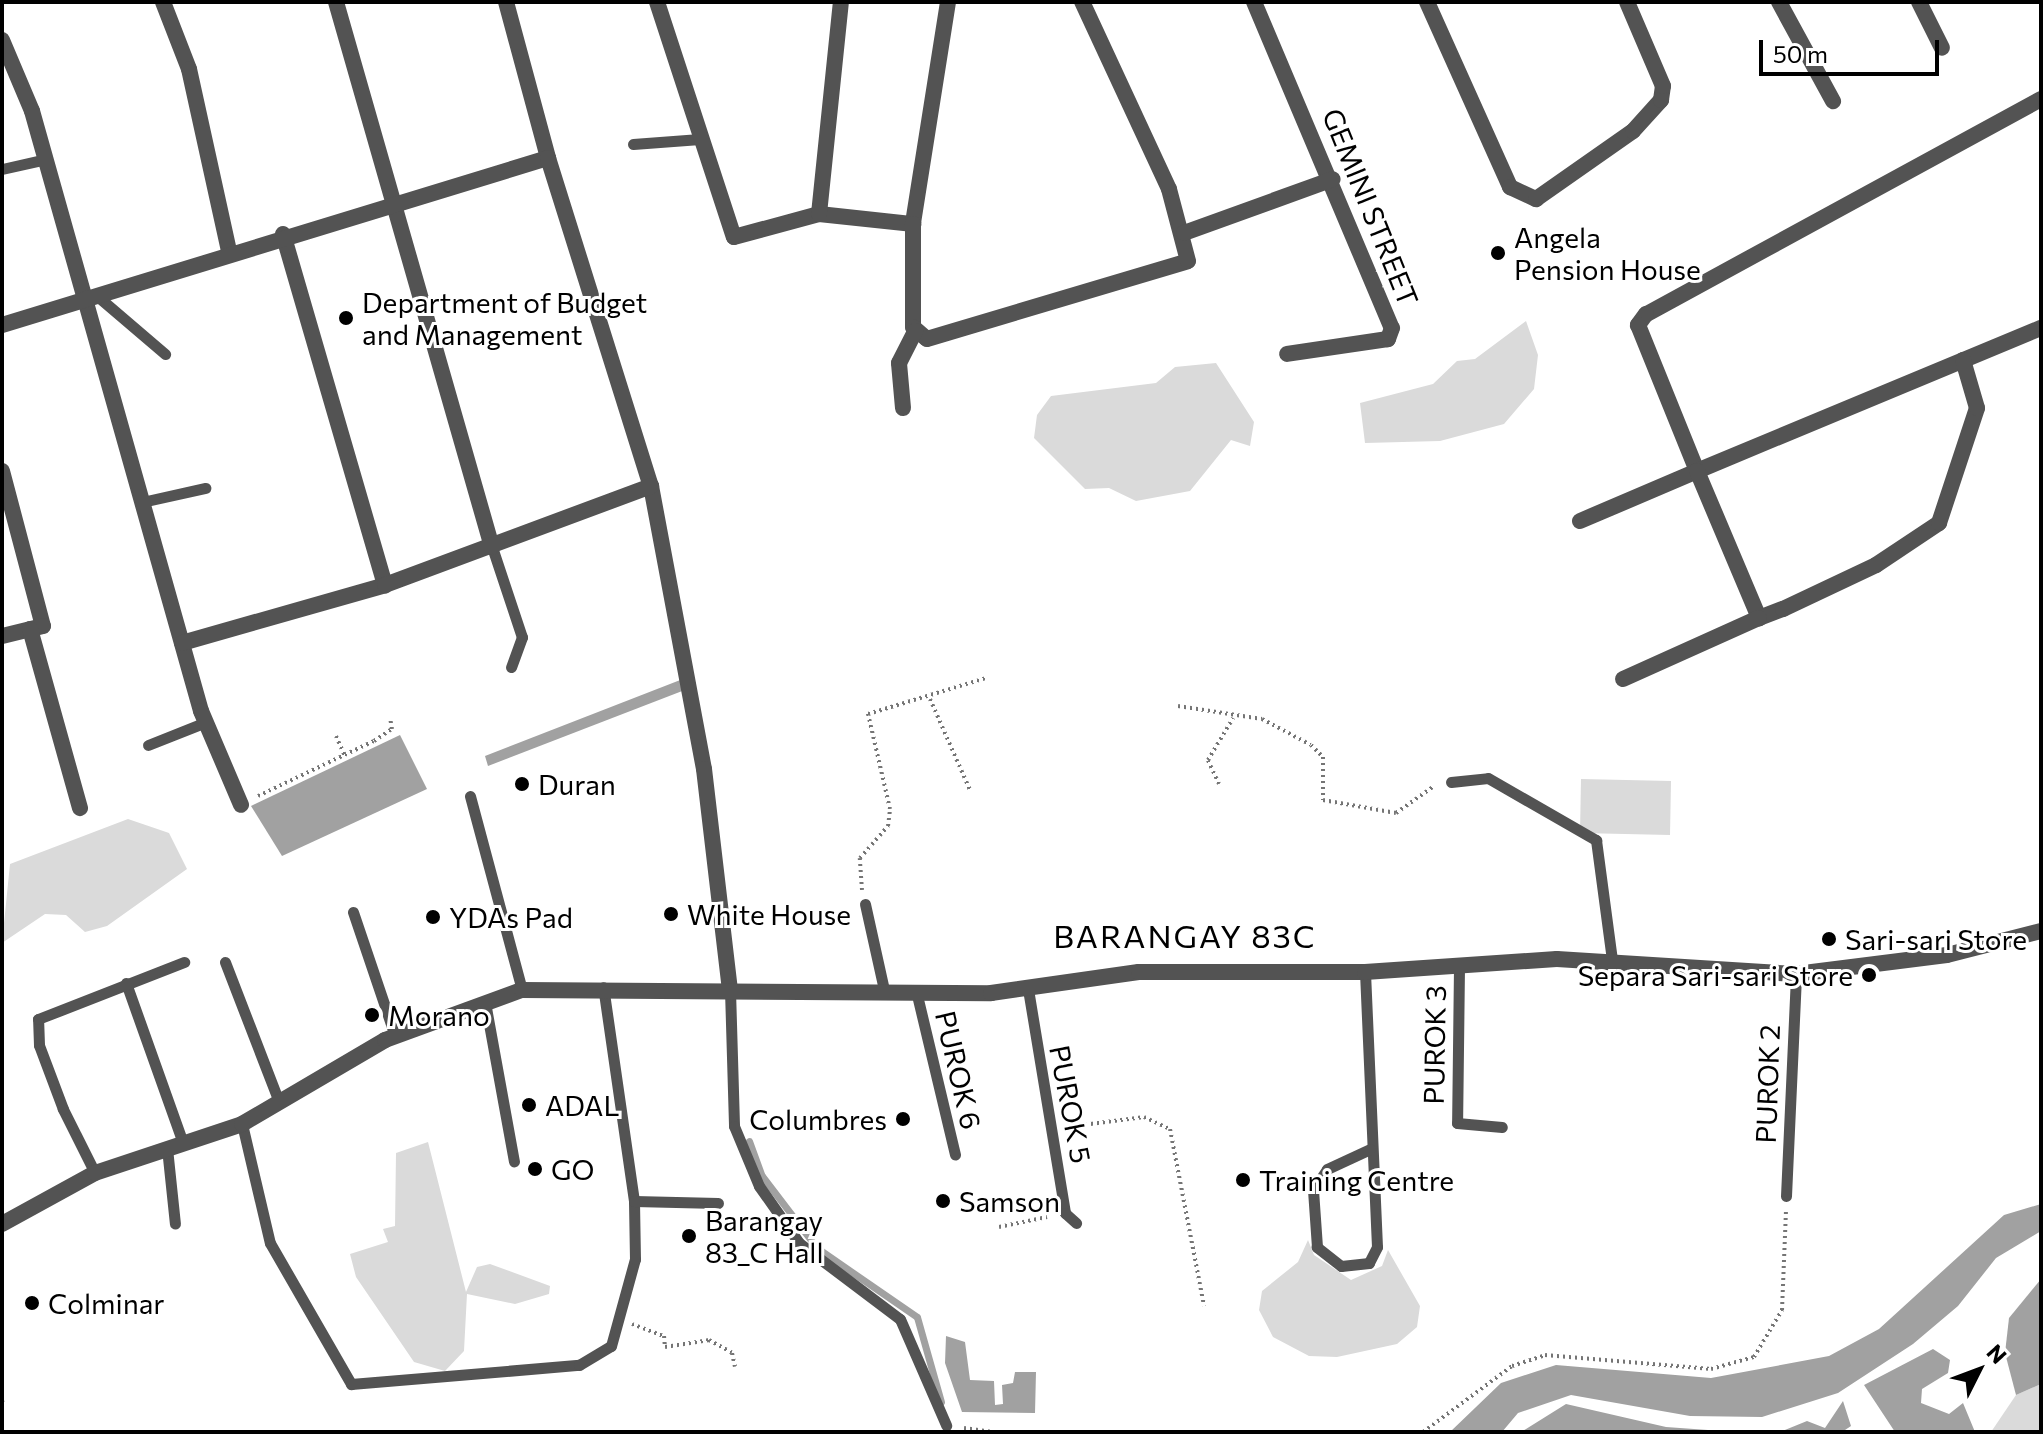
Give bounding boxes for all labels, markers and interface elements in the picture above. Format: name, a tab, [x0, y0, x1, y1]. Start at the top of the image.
scale bar	[1763, 24, 1943, 74]
text: 50 m	[1773, 39, 1828, 68]
street label: GEMINI STREET	[1316, 103, 1426, 311]
place label: Angela Pension House	[1514, 220, 1701, 286]
marker: Angela Pension House	[1489, 244, 1507, 262]
place label: Department of Budget and Management	[362, 285, 647, 351]
marker: Department of Budget and Management	[337, 309, 355, 327]
place label: Duran	[538, 767, 616, 801]
marker: Duran	[513, 775, 531, 793]
place label: White House	[687, 897, 851, 931]
place label: YDAs Pad	[449, 900, 573, 934]
marker: White House	[662, 905, 680, 923]
marker: YDAs Pad	[424, 908, 442, 926]
district label: BARANGAY 83C	[1053, 916, 1317, 954]
place label: Sari-sari Store	[1845, 922, 2027, 956]
marker: Sari-sari Store	[1820, 930, 1838, 948]
place label: Separa Sari-sari Store	[1578, 958, 1853, 992]
marker: Separa Sari-sari Store	[1860, 966, 1878, 984]
street label: PUROK 3	[1416, 985, 1452, 1105]
place label: Morano	[388, 998, 490, 1032]
marker: Morano	[363, 1006, 381, 1024]
street label: PUROK 6	[929, 1008, 989, 1132]
street label: PUROK 2	[1748, 1024, 1786, 1144]
street label: PUROK 5	[1043, 1042, 1099, 1166]
place label: ADAL	[545, 1088, 619, 1122]
marker: ADAL	[520, 1096, 538, 1114]
place label: Columbres	[749, 1102, 887, 1136]
marker: Columbres	[894, 1110, 912, 1128]
place label: GO	[551, 1152, 594, 1186]
marker: GO	[526, 1160, 544, 1178]
place label: Training Centre	[1259, 1163, 1454, 1197]
marker: Training Centre	[1234, 1171, 1252, 1189]
place label: Samson	[959, 1184, 1060, 1218]
marker: Samson	[934, 1192, 952, 1210]
place label: Barangay 83_C Hall	[705, 1203, 824, 1269]
marker: Barangay 83_C Hall	[680, 1227, 698, 1245]
place label: Colminar	[48, 1286, 165, 1320]
marker: Colminar	[23, 1294, 41, 1312]
north arrow	[1939, 1330, 2019, 1410]
text: N	[1982, 1338, 2013, 1369]

